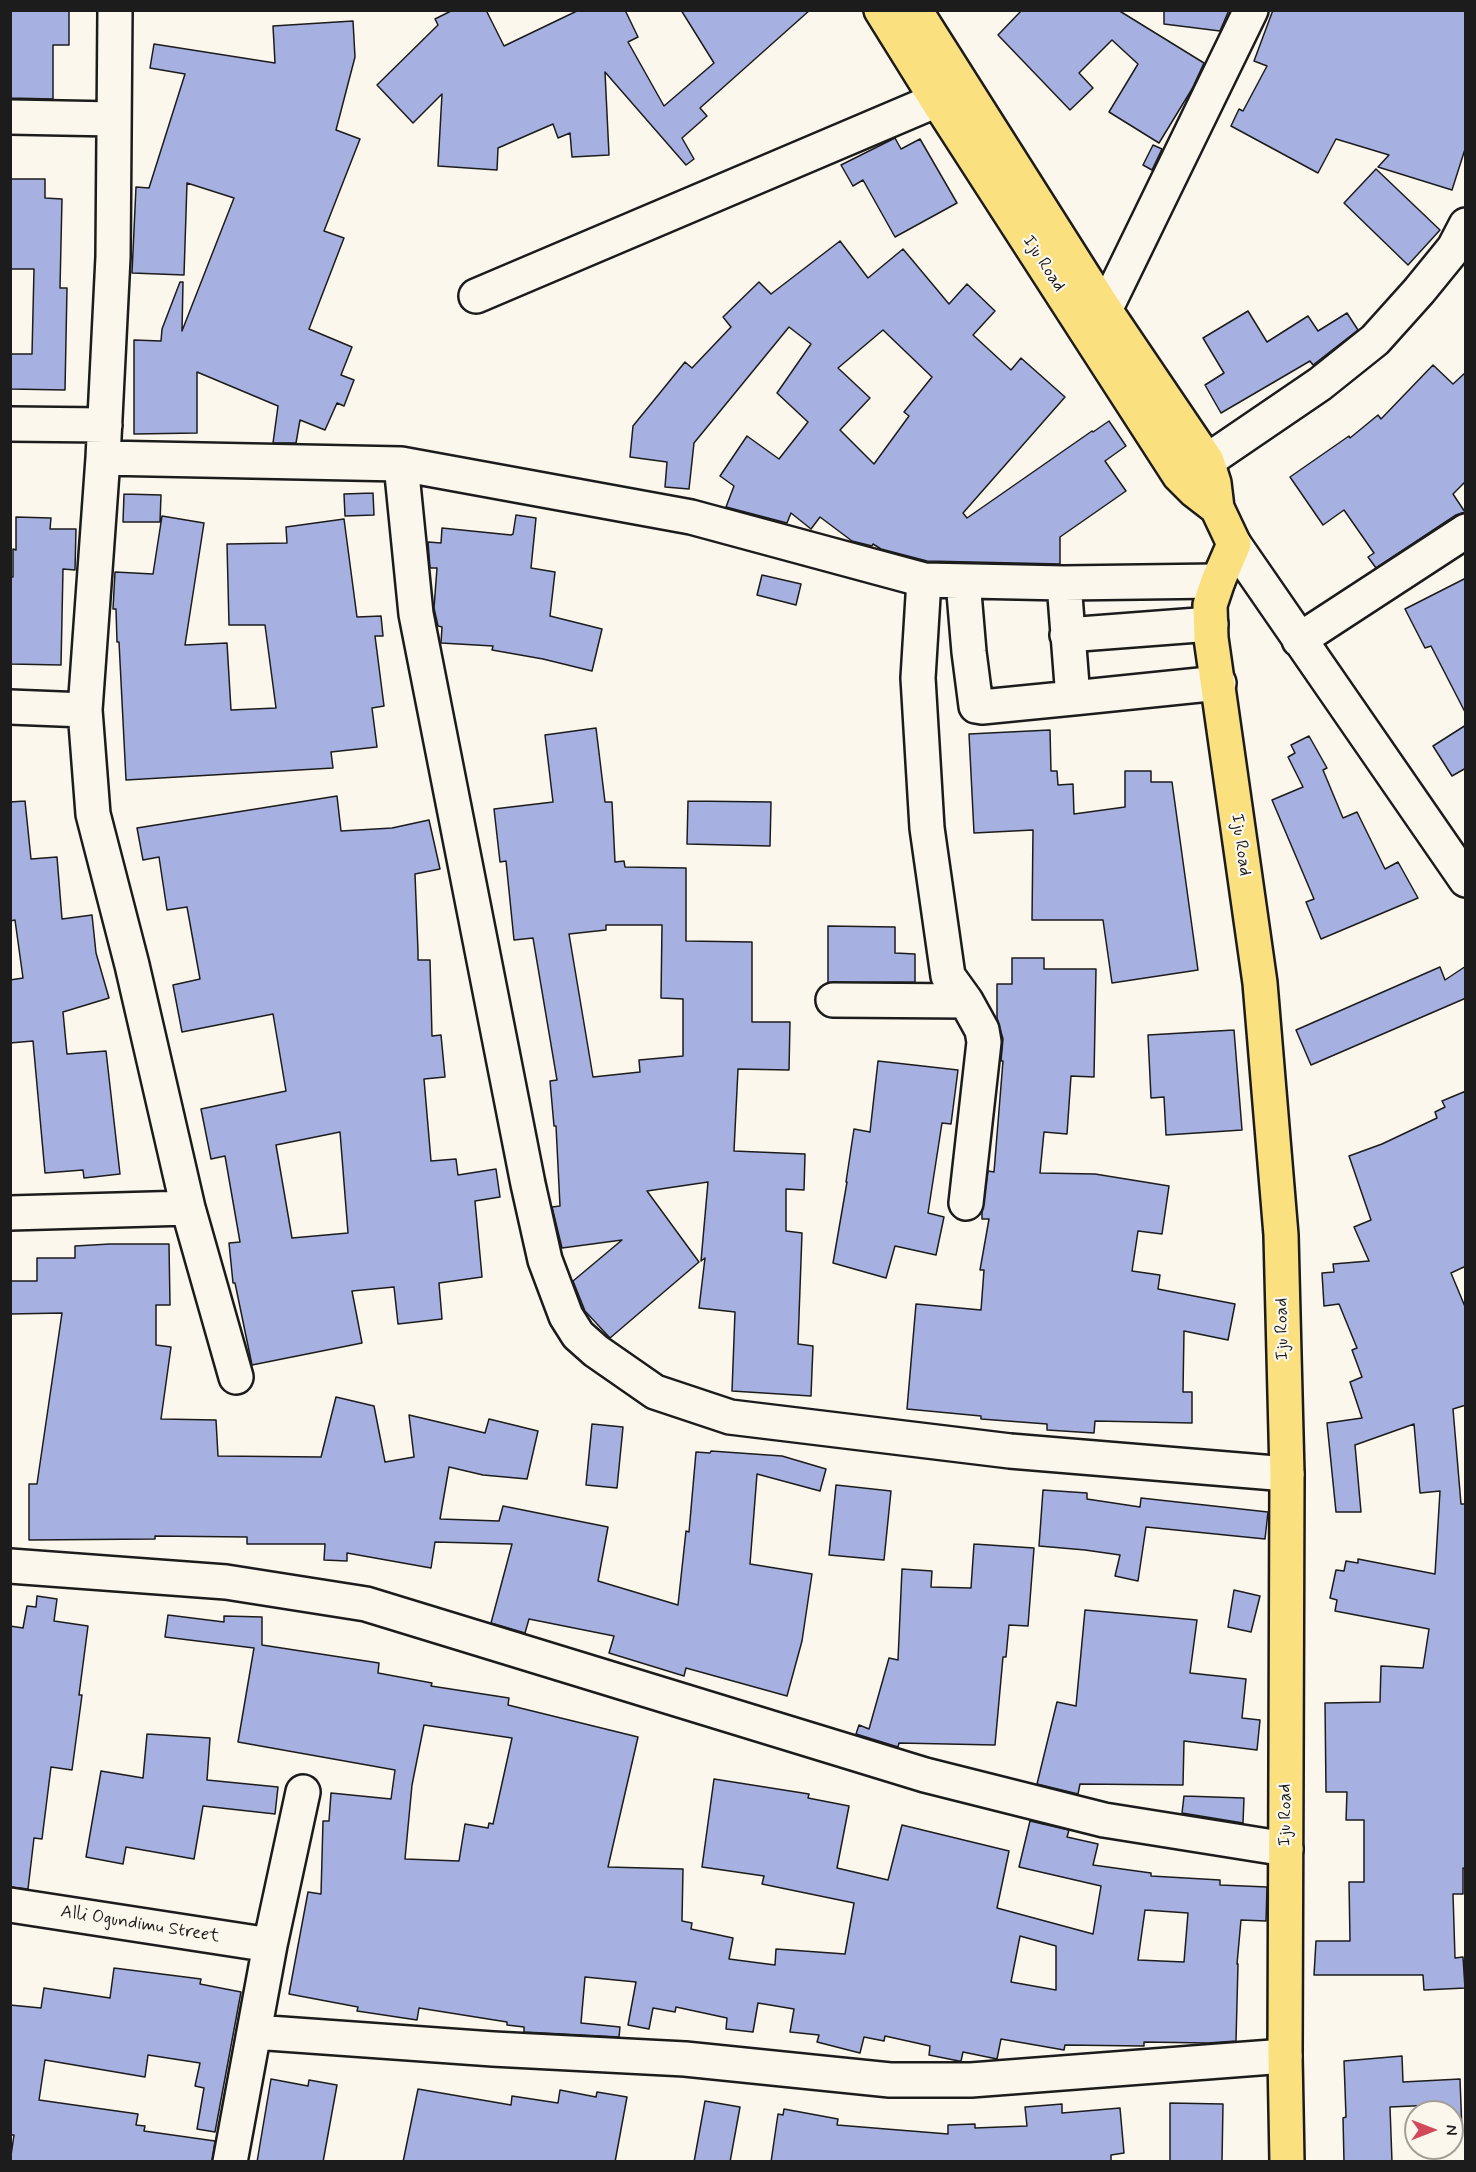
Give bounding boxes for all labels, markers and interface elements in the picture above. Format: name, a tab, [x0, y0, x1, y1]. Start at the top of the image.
street label: Iju Road	[1017, 232, 1069, 296]
street label: Iju Road	[1225, 812, 1255, 878]
street label: Iju Road	[1272, 1297, 1294, 1361]
street label: Iju Road	[1275, 1784, 1297, 1846]
street label: Alli Ogundimu Street	[59, 1902, 221, 1948]
north arrow	[1404, 2100, 1464, 2160]
text: N	[1440, 2125, 1461, 2135]

